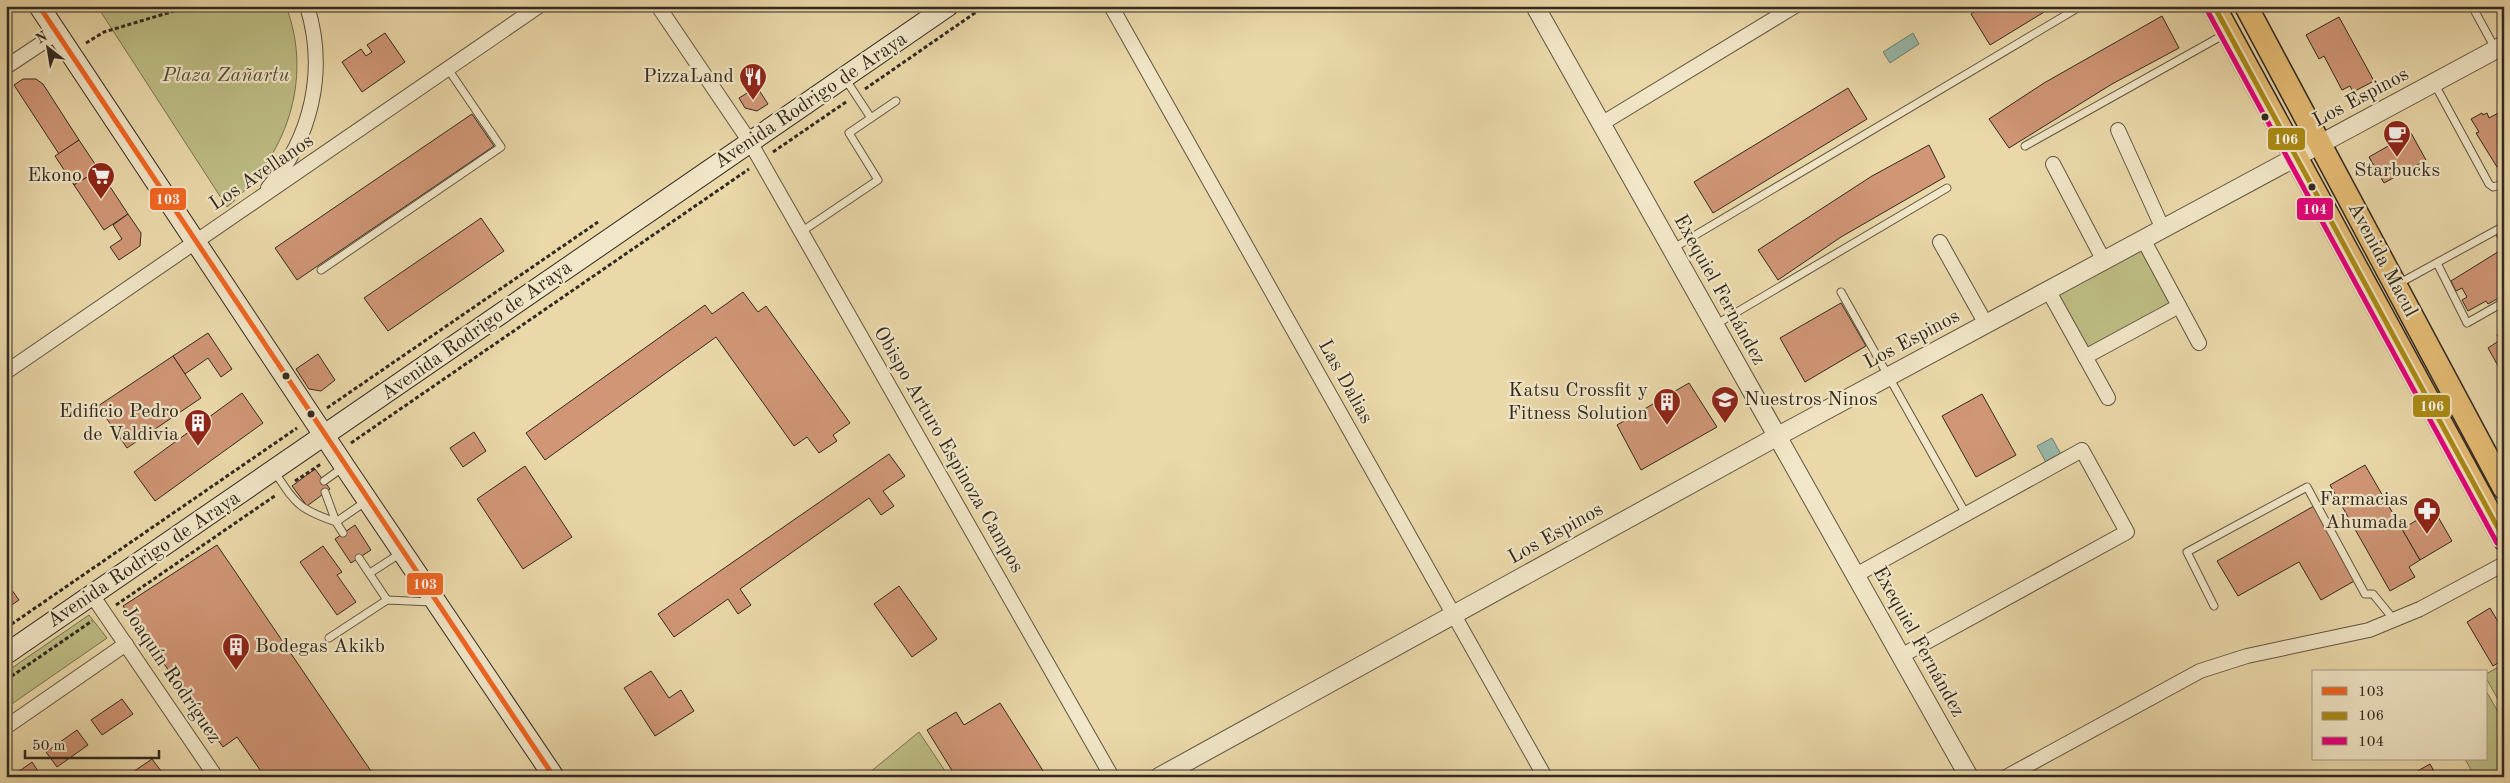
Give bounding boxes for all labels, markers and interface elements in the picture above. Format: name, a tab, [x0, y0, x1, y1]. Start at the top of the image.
north arrow	[22, 22, 72, 72]
text: N	[34, 29, 50, 46]
street label: Avenida Rodrigo de Araya	[711, 29, 911, 173]
restaurant icon: PizzaLand	[738, 62, 768, 101]
street label: Los Espinos	[2310, 64, 2412, 132]
park label: Plaza Zañartu	[161, 66, 290, 86]
place label: PizzaLand	[643, 67, 734, 87]
unlabelled marker	[2260, 112, 2270, 122]
cafe icon: Starbucks	[2382, 119, 2412, 158]
line badge: 106	[2267, 127, 2306, 151]
street label: Los Avellanos	[206, 131, 318, 215]
text: 106	[2274, 133, 2298, 147]
supermarket icon: Ekono	[86, 161, 116, 200]
place label: Starbucks	[2354, 161, 2440, 181]
place label: Ekono	[27, 166, 82, 186]
unlabelled marker	[2307, 182, 2317, 192]
line badge: 103	[149, 187, 187, 211]
text: 103	[156, 193, 180, 207]
line badge: 104	[2296, 197, 2334, 221]
street label: Avenida Macul	[2343, 200, 2421, 320]
text: 104	[2303, 203, 2327, 217]
street label: Exequiel Fernández	[1669, 211, 1769, 369]
street label: Avenida Rodrigo de Araya	[378, 257, 576, 404]
street label: Los Espinos	[1861, 306, 1963, 374]
street label: Obispo Arturo Espinoza Campos	[869, 324, 1027, 576]
street label: Las Dalias	[1314, 337, 1376, 427]
unlabelled marker	[281, 371, 291, 381]
place label: Katsu Crossfit y Fitness Solution	[1508, 381, 1648, 424]
school or university icon: Nuestros Ninos	[1710, 385, 1740, 424]
building icon: Katsu Crossfit y Fitness Solution	[1652, 387, 1682, 426]
place label: Nuestros Ninos	[1744, 390, 1878, 410]
line badge: 106	[2412, 394, 2451, 418]
text: 106	[2420, 400, 2444, 414]
place label: Edificio Pedro de Valdivia	[59, 402, 179, 445]
building icon: Edificio Pedro de Valdivia	[183, 408, 213, 447]
unlabelled marker	[306, 409, 316, 419]
street label: Avenida Rodrigo de Araya	[44, 488, 244, 632]
place label: Farmacias Ahumada	[2319, 490, 2408, 533]
pharmacy icon: Farmacias Ahumada	[2412, 496, 2442, 535]
street label: Los Espinos	[1505, 500, 1607, 568]
street label: Exequiel Fernández	[1868, 563, 1968, 721]
line badge: 103	[406, 572, 444, 596]
text: 103	[413, 578, 437, 592]
street label: Joaquín Rodríguez	[118, 603, 224, 747]
building icon: Bodegas Akikb	[221, 632, 251, 671]
place label: Bodegas Akikb	[255, 637, 385, 657]
legend	[2312, 670, 2488, 760]
text: 103	[2358, 685, 2384, 700]
text: 106	[2358, 709, 2384, 724]
scale bar	[25, 728, 159, 760]
text: 104	[2358, 735, 2384, 750]
text: 50 m	[32, 739, 66, 754]

